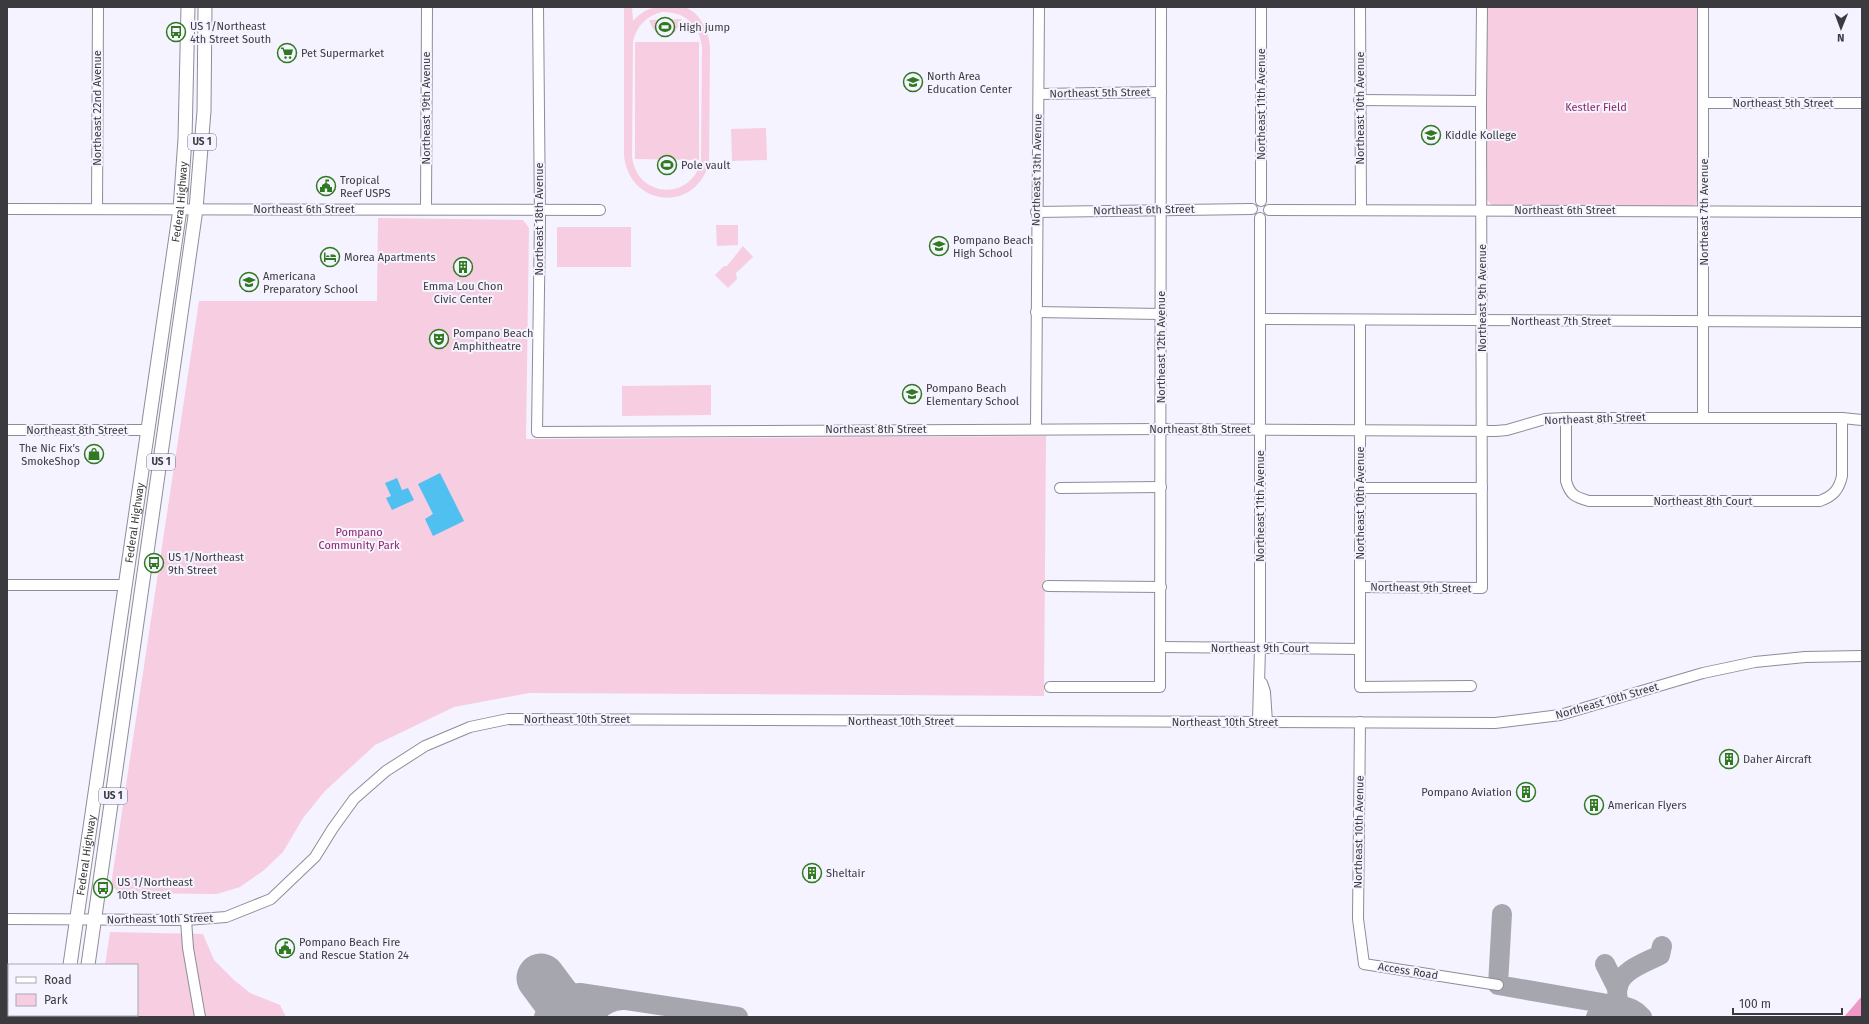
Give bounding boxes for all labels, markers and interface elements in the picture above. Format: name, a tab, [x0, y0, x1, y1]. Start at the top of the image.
north arrow	[1821, 8, 1861, 48]
sports icon: High jump	[654, 16, 676, 38]
place label: US 1/Northeast 4th Street South	[190, 20, 271, 46]
bus stop icon: US 1/Northeast 4th Street South	[165, 21, 187, 43]
place label: High jump	[679, 21, 730, 34]
text: N	[1837, 31, 1845, 44]
supermarket icon: Pet Supermarket	[276, 42, 298, 64]
place label: Pet Supermarket	[301, 47, 384, 60]
street label: Northeast 11th Avenue	[1255, 48, 1268, 160]
street label: Northeast 22nd Avenue	[91, 50, 104, 166]
street label: Northeast 10th Avenue	[1354, 51, 1367, 165]
street label: Northeast 19th Avenue	[420, 52, 433, 164]
place label: North Area Education Center	[927, 70, 1013, 96]
school or university icon: North Area Education Center	[902, 71, 924, 93]
street label: Northeast 5th Street	[1049, 86, 1151, 100]
street label: Northeast 5th Street	[1733, 97, 1834, 110]
park label: Kestler Field	[1565, 101, 1627, 114]
street label: Northeast 13th Avenue	[1030, 114, 1044, 226]
school or university icon: Kiddle Kollege	[1420, 124, 1442, 146]
place label: Kiddle Kollege	[1445, 129, 1517, 142]
road number: US 1	[188, 134, 216, 150]
sports icon: Pole vault	[656, 154, 678, 176]
street label: Northeast 7th Avenue	[1698, 158, 1711, 266]
place label: Pole vault	[681, 159, 730, 172]
street label: Federal Highway	[169, 160, 190, 243]
street label: Northeast 18th Avenue	[533, 162, 546, 276]
place label: Tropical Reef USPS	[340, 174, 390, 200]
public building icon: Tropical Reef USPS	[315, 175, 337, 197]
street label: Northeast 6th Street	[253, 203, 355, 216]
street label: Northeast 6th Street	[1093, 203, 1195, 217]
street label: Northeast 6th Street	[1514, 204, 1616, 217]
place label: Pompano Beach High School	[953, 234, 1033, 260]
school or university icon: Pompano Beach High School	[928, 235, 950, 257]
street label: Northeast 9th Avenue	[1476, 244, 1489, 352]
hotel icon: Morea Apartments	[319, 246, 341, 268]
place label: Morea Apartments	[344, 251, 436, 264]
building icon: Emma Lou Chon Civic Center	[452, 256, 474, 278]
place label: Americana Preparatory School	[263, 270, 358, 296]
school or university icon: Americana Preparatory School	[238, 271, 260, 293]
place label: Emma Lou Chon Civic Center	[423, 280, 503, 306]
street label: Northeast 12th Avenue	[1155, 291, 1168, 403]
street label: Northeast 7th Street	[1511, 315, 1611, 328]
place label: Pompano Beach Amphitheatre	[453, 327, 533, 353]
theatre icon: Pompano Beach Amphitheatre	[428, 328, 450, 350]
place label: Pompano Beach Elementary School	[926, 382, 1019, 408]
school or university icon: Pompano Beach Elementary School	[901, 383, 923, 405]
street label: Northeast 8th Street	[1544, 411, 1646, 427]
street label: Northeast 8th Street	[825, 423, 927, 436]
street label: Northeast 8th Street	[1149, 423, 1251, 436]
street label: Northeast 8th Street	[26, 424, 128, 437]
place label: The Nic Fix’s SmokeShop	[19, 442, 80, 468]
shop icon: The Nic Fix’s SmokeShop	[83, 443, 105, 465]
street label: Northeast 10th Avenue	[1354, 446, 1367, 560]
street label: Northeast 11th Avenue	[1254, 450, 1267, 562]
road number: US 1	[147, 454, 175, 470]
street label: Federal Highway	[122, 481, 147, 564]
street label: Northeast 8th Court	[1654, 495, 1752, 508]
park label: Pompano Community Park	[318, 526, 400, 552]
place label: US 1/Northeast 9th Street	[168, 551, 244, 577]
bus stop icon: US 1/Northeast 9th Street	[143, 552, 165, 574]
street label: Northeast 9th Street	[1370, 581, 1472, 595]
street label: Northeast 9th Court	[1211, 642, 1309, 655]
street label: Northeast 10th Street	[1554, 680, 1660, 722]
street label: Northeast 10th Street	[524, 713, 630, 726]
street label: Northeast 10th Street	[848, 715, 954, 728]
street label: Northeast 10th Street	[1172, 716, 1278, 729]
building icon: Daher Aircraft	[1718, 748, 1740, 770]
place label: Daher Aircraft	[1743, 753, 1812, 766]
street label: Northeast 10th Avenue	[1352, 775, 1366, 889]
building icon: Pompano Aviation	[1515, 781, 1537, 803]
place label: Pompano Aviation	[1421, 786, 1512, 799]
road number: US 1	[99, 788, 127, 804]
building icon: American Flyers	[1583, 794, 1605, 816]
place label: American Flyers	[1608, 799, 1687, 812]
street label: Federal Highway	[74, 813, 98, 896]
building icon: Sheltair	[801, 862, 823, 884]
place label: Sheltair	[826, 867, 866, 880]
place label: US 1/Northeast 10th Street	[117, 876, 193, 902]
bus stop icon: US 1/Northeast 10th Street	[92, 877, 114, 899]
street label: Northeast 10th Street	[107, 912, 213, 926]
place label: Pompano Beach Fire and Rescue Station 24	[299, 936, 409, 962]
public building icon: Pompano Beach Fire and Rescue Station 24	[274, 937, 296, 959]
street label: Access Road	[1377, 960, 1439, 982]
legend	[8, 964, 138, 1016]
text: Road	[44, 973, 72, 987]
scale bar	[1733, 990, 1842, 1016]
text: Park	[44, 993, 68, 1007]
text: 100 m	[1739, 997, 1771, 1011]

